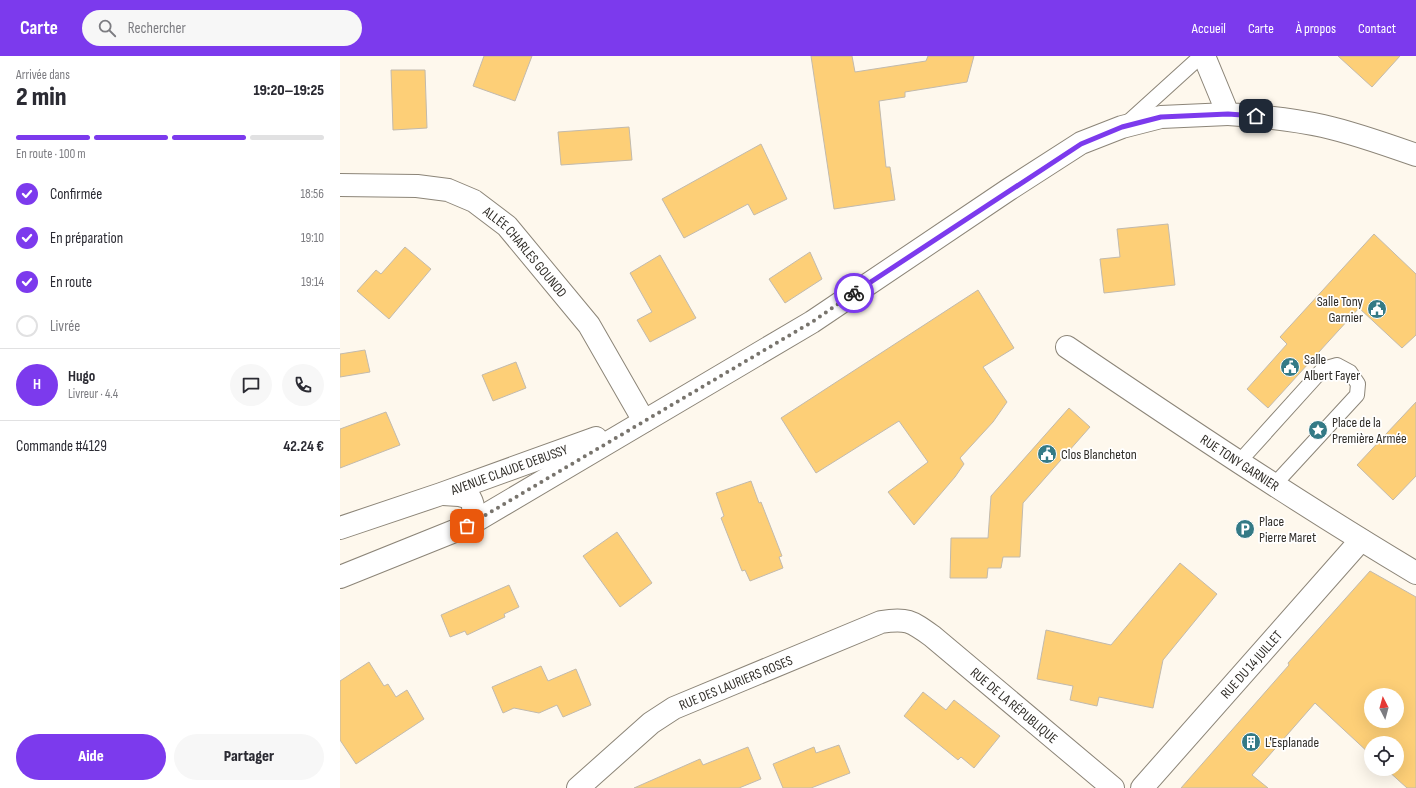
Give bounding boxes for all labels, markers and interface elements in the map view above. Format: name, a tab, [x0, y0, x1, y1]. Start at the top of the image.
search box	[82, 10, 362, 46]
text: Carte	[20, 17, 58, 40]
icon: search	[96, 17, 118, 39]
text: Rechercher	[128, 19, 186, 38]
text: Accueil	[1192, 20, 1226, 37]
text: Carte	[1248, 20, 1274, 37]
text: À propos	[1296, 20, 1336, 37]
text: Contact	[1358, 20, 1396, 37]
text: Arrivée dans	[16, 67, 70, 83]
text: 19:20–19:25	[253, 81, 324, 100]
text: 2 min	[16, 82, 66, 113]
pin	[1239, 99, 1273, 133]
icon: home	[1245, 105, 1267, 127]
text: En route · 100 m	[16, 146, 86, 162]
icon: check	[16, 183, 38, 205]
text: Confirmée	[50, 185, 102, 204]
text: 18:56	[300, 186, 324, 202]
street label: ALLÉE CHARLES GOUNOD	[479, 202, 571, 301]
icon: check	[16, 227, 38, 249]
text: En préparation	[50, 229, 123, 248]
text: 19:10	[301, 230, 324, 246]
icon: check	[16, 271, 38, 293]
text: En route	[50, 273, 92, 292]
courier	[834, 273, 874, 313]
text: 19:14	[301, 274, 324, 290]
icon: bike	[843, 282, 865, 304]
place label: Salle Tony Garnier	[1317, 293, 1364, 326]
public building icon: Salle Tony Garnier	[1366, 298, 1388, 320]
text: Livrée	[50, 317, 80, 336]
place label: Salle Albert Fayer	[1303, 351, 1360, 384]
public building icon: Salle Albert Fayer	[1279, 356, 1301, 378]
button: chat	[230, 364, 272, 406]
button: phone	[282, 364, 324, 406]
text: Hugo	[68, 367, 95, 386]
text: H	[33, 375, 41, 394]
text: Livreur · 4.4	[68, 386, 118, 402]
place label: Place de la Première Armée	[1332, 414, 1407, 447]
place icon: Place de la Première Armée	[1307, 419, 1329, 441]
street label: RUE TONY GARNIER	[1197, 431, 1283, 495]
text: Commande #4129	[16, 437, 107, 456]
text: 42.24 €	[283, 437, 324, 456]
street label: AVENUE CLAUDE DEBUSSY	[448, 441, 570, 499]
public building icon: Clos Blancheton	[1036, 443, 1058, 465]
place label: Clos Blancheton	[1061, 446, 1137, 463]
pin	[450, 509, 484, 543]
place label: Place Pierre Maret	[1259, 513, 1316, 546]
icon: bag	[456, 515, 478, 537]
parking icon: Place Pierre Maret	[1234, 518, 1256, 540]
street label: RUE DU 14 JUILLET	[1217, 627, 1286, 702]
street label: RUE DES LAURIERS ROSES	[677, 652, 795, 714]
street label: RUE DE LA RÉPUBLIQUE	[967, 664, 1061, 747]
north arrow	[1364, 688, 1404, 728]
map controls	[1364, 688, 1404, 776]
building icon: L'Esplanade	[1240, 731, 1262, 753]
button: Aide	[16, 734, 166, 780]
button: Partager	[174, 734, 324, 780]
place label: L'Esplanade	[1265, 734, 1319, 751]
button: locate	[1364, 736, 1404, 776]

